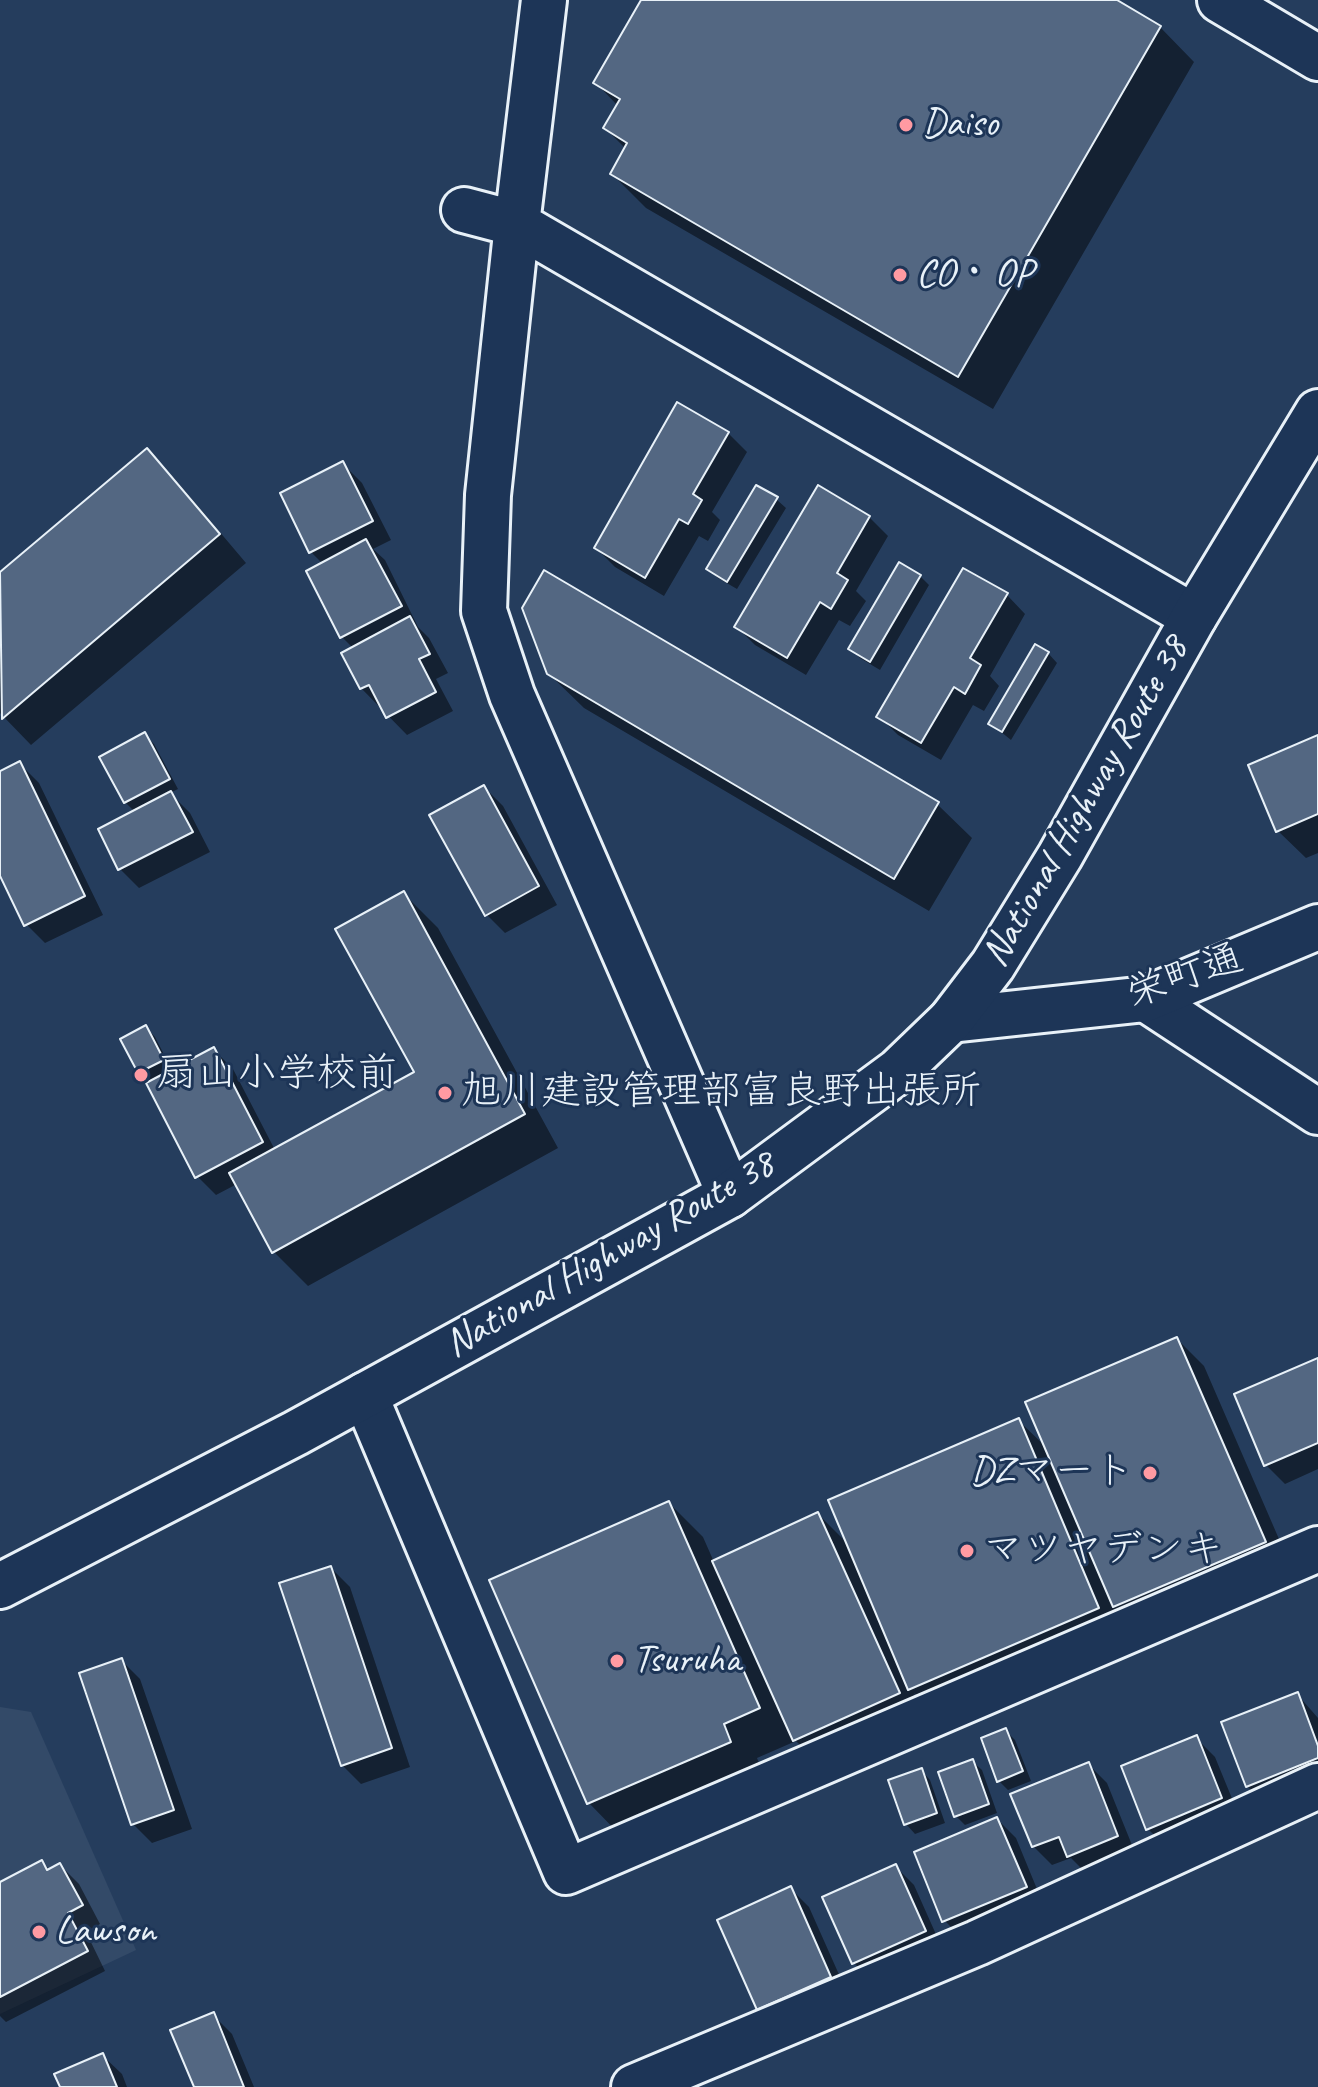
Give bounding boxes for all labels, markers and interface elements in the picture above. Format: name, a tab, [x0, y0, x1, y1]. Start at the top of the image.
place label: Daiso	[922, 101, 998, 149]
marker: Daiso	[897, 116, 915, 134]
place label: CO・OP	[916, 251, 1033, 299]
marker: CO・OP	[891, 266, 909, 284]
street label: National Highway Route 38	[972, 629, 1200, 975]
street label: 栄町通	[1120, 935, 1250, 1019]
place label: 扇山小学校前	[157, 1051, 397, 1099]
marker: 扇山小学校前	[132, 1066, 150, 1084]
place label: 旭川建設管理部富良野出張所	[461, 1069, 981, 1117]
marker: 旭川建設管理部富良野出張所	[436, 1084, 454, 1102]
street label: National Highway Route 38	[437, 1141, 783, 1369]
place label: DZマート	[970, 1449, 1134, 1497]
marker: DZマート	[1141, 1464, 1159, 1482]
place label: マツヤデンキ	[983, 1527, 1223, 1575]
marker: マツヤデンキ	[958, 1542, 976, 1560]
place label: Tsuruha	[633, 1637, 740, 1685]
marker: Tsuruha	[608, 1652, 626, 1670]
place label: Lawson	[55, 1908, 156, 1956]
marker: Lawson	[30, 1923, 48, 1941]

